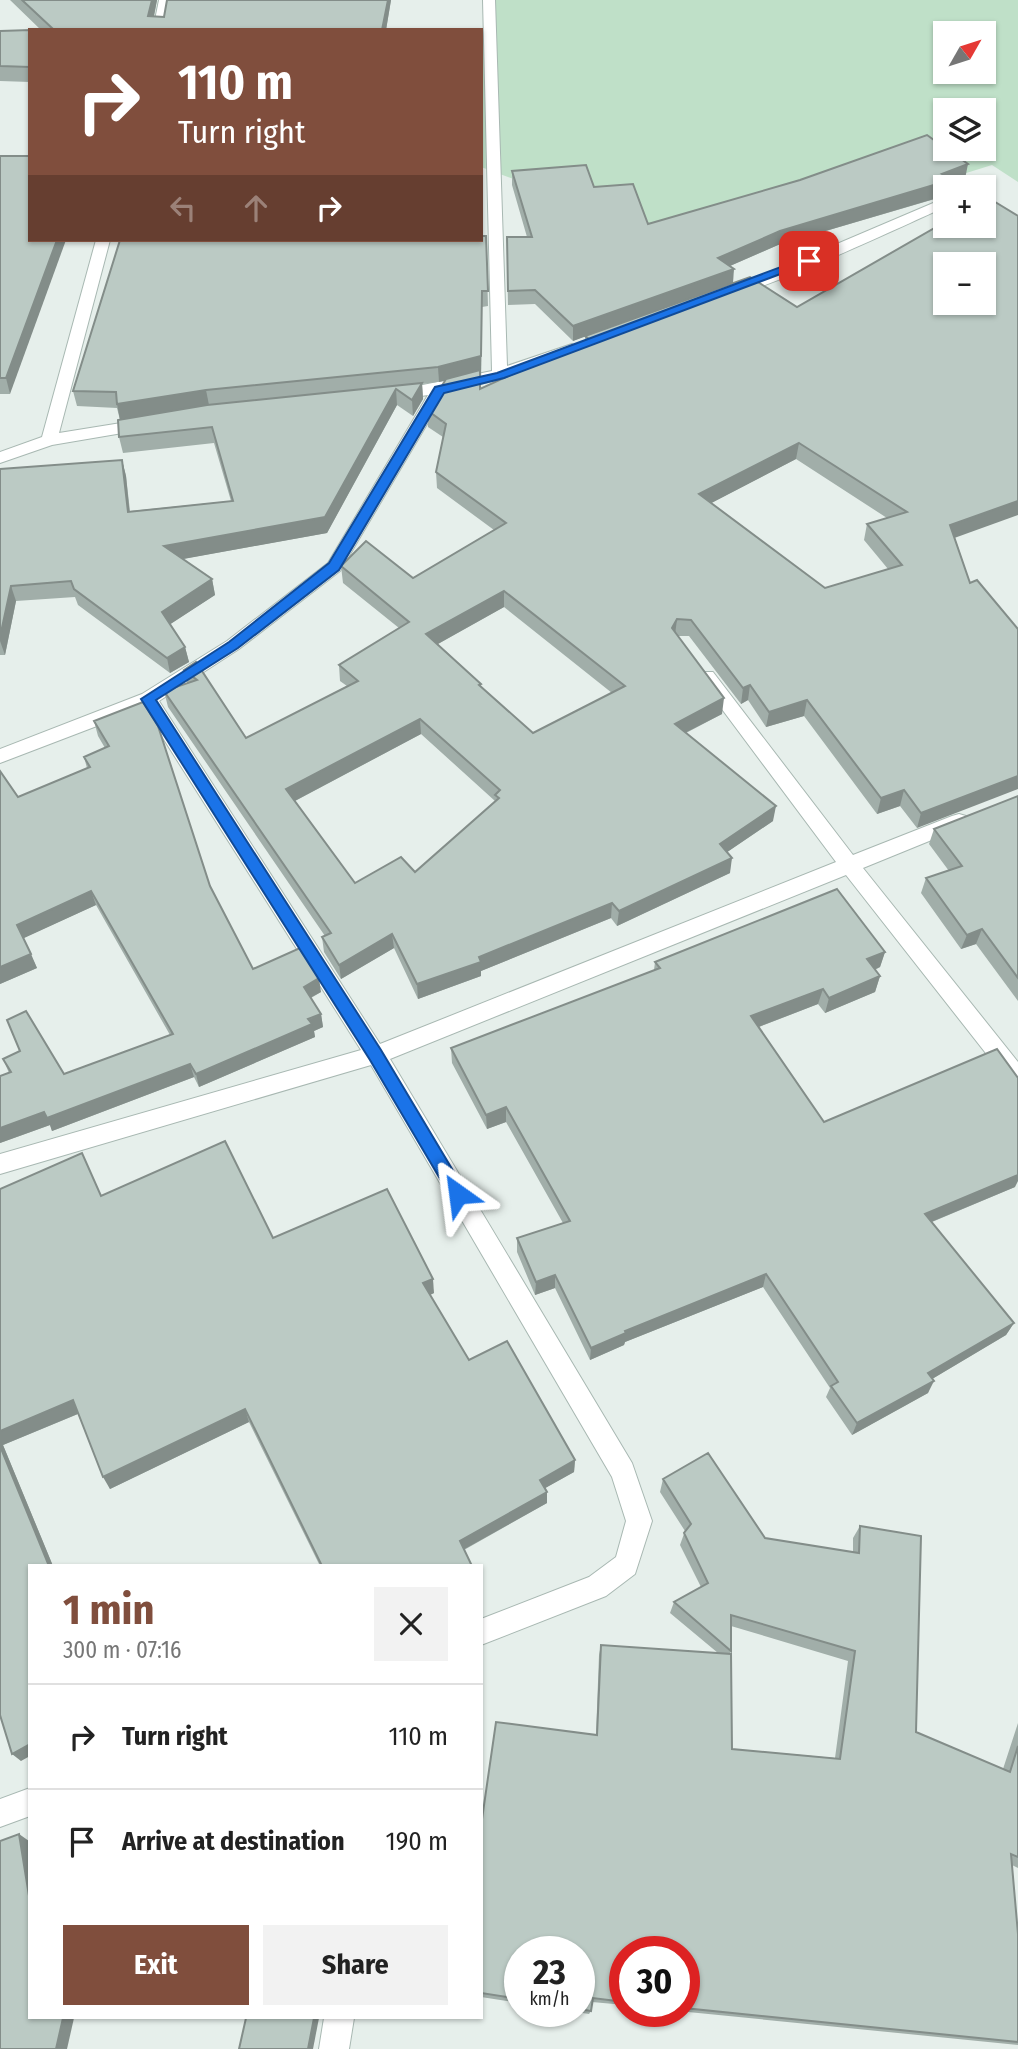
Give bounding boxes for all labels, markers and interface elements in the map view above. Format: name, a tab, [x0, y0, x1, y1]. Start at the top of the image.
north arrow	[933, 21, 996, 84]
map controls	[933, 21, 996, 315]
text: 110 m	[178, 53, 293, 112]
icon: right	[63, 56, 154, 147]
button: layers	[933, 98, 996, 161]
text: Turn right	[178, 113, 305, 151]
button: +	[933, 175, 996, 238]
icon: left	[164, 189, 202, 227]
icon: ahead	[237, 189, 275, 227]
icon: right	[310, 189, 348, 227]
pin	[779, 231, 839, 291]
icon: arrive	[790, 242, 828, 280]
button: −	[933, 252, 996, 315]
position arrow	[421, 1157, 495, 1231]
text: 1 min	[63, 1585, 154, 1635]
button: close	[374, 1587, 448, 1661]
text: 300 m · 07:16	[63, 1636, 181, 1664]
icon: right	[63, 1718, 101, 1756]
text: Turn right	[122, 1721, 228, 1752]
text: 110 m	[388, 1721, 448, 1752]
icon: arrive	[63, 1823, 101, 1861]
text: Arrive at destination	[122, 1826, 345, 1857]
text: 190 m	[386, 1826, 448, 1857]
button: Exit	[63, 1925, 249, 2005]
button: Share	[263, 1925, 448, 2005]
speed limit sign: 30	[609, 1936, 700, 2027]
text: 23	[533, 1951, 566, 1993]
text: km/h	[529, 1988, 570, 2010]

